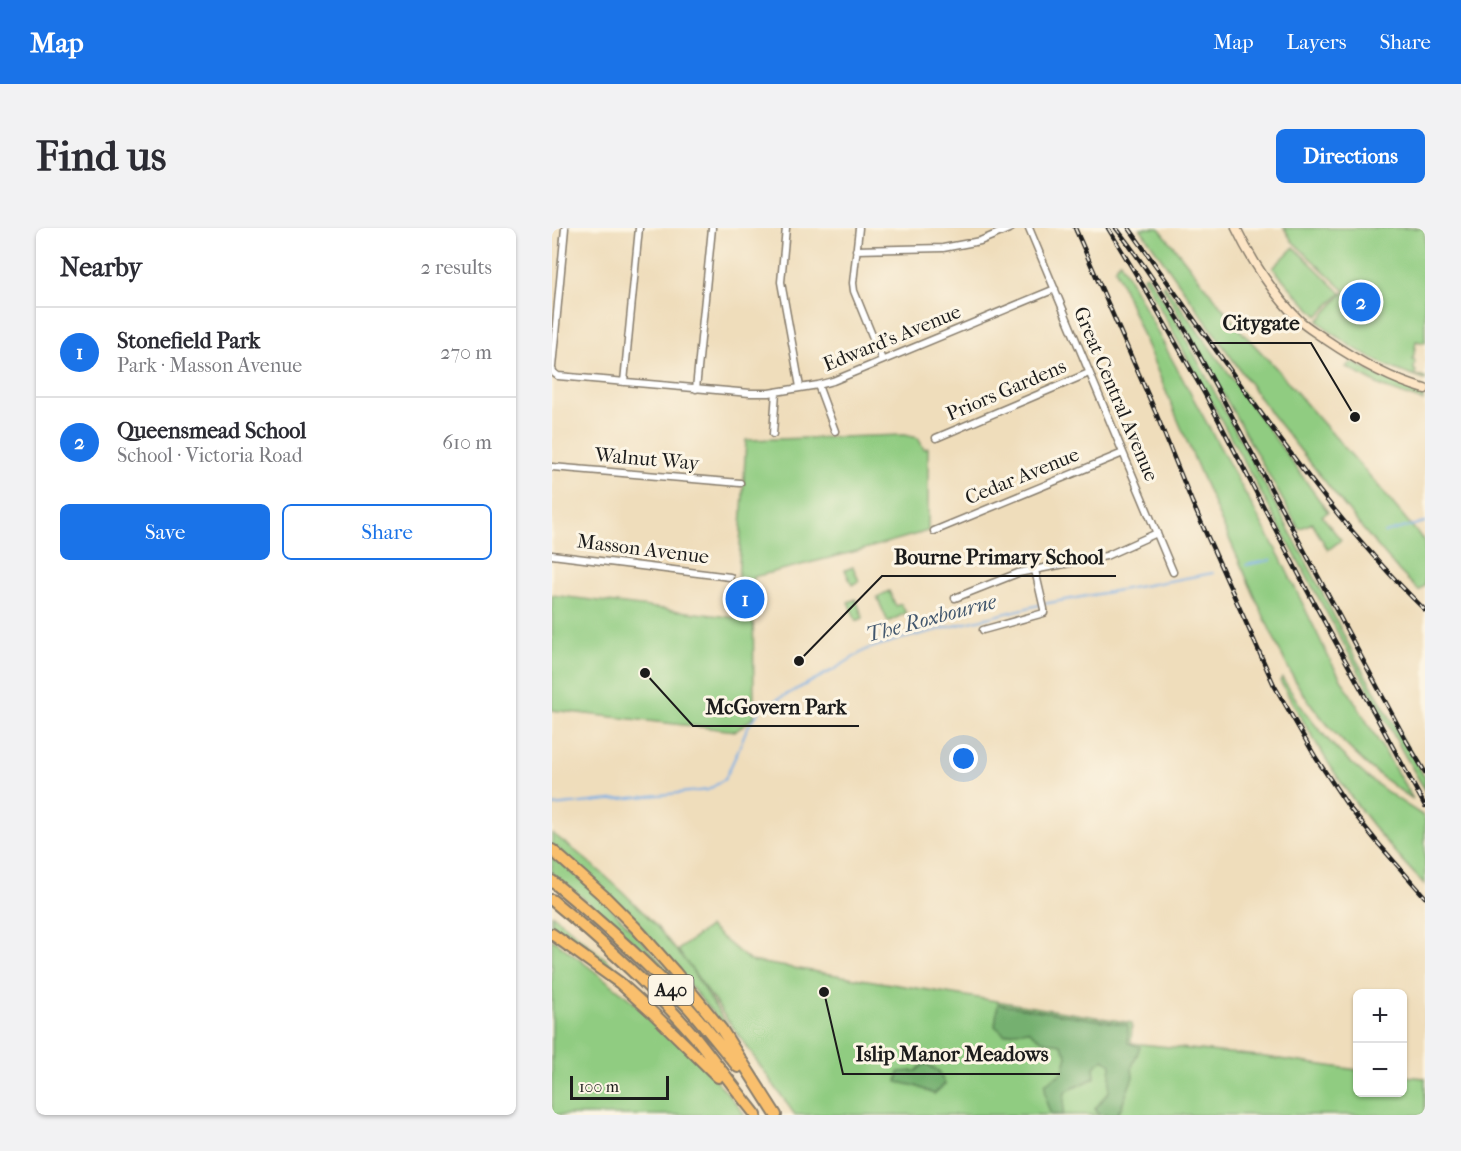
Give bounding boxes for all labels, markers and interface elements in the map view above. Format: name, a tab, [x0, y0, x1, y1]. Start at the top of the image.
text: Map	[30, 26, 84, 59]
text: Map	[1213, 30, 1254, 54]
text: Layers	[1287, 30, 1346, 54]
text: Share	[1379, 30, 1431, 54]
button: Directions	[1276, 129, 1425, 183]
text: Find us	[36, 132, 166, 181]
text: Nearby	[60, 252, 142, 283]
text: 2 results	[421, 256, 492, 279]
pin: 2	[1342, 280, 1380, 325]
street label: Edward's Avenue	[820, 300, 964, 376]
street label: Great Central Avenue	[1069, 303, 1163, 485]
callout: Citygate	[1210, 304, 1311, 343]
text: Citygate	[1222, 311, 1300, 335]
text: Stonefield Park	[117, 328, 260, 354]
text: 1	[76, 341, 83, 364]
text: 270 m	[440, 341, 492, 364]
text: Park · Masson Avenue	[117, 354, 302, 377]
street label: Priors Gardens	[943, 354, 1069, 426]
text: Queensmead School	[117, 418, 306, 444]
text: 2	[74, 431, 85, 454]
text: 610 m	[442, 431, 492, 454]
street label: Walnut Way	[593, 443, 702, 475]
street label: Cedar Avenue	[962, 443, 1082, 509]
text: School · Victoria Road	[117, 444, 303, 467]
button: Save	[60, 504, 270, 560]
button: Share	[282, 504, 492, 560]
street label: Masson Avenue	[576, 529, 710, 569]
callout: Bourne Primary School	[882, 537, 1116, 576]
text: Bourne Primary School	[894, 545, 1104, 569]
pin: 1	[726, 576, 764, 622]
water label: The Roxbourne	[863, 589, 999, 647]
callout: McGovern Park	[693, 687, 859, 726]
text: McGovern Park	[704, 695, 848, 719]
your location	[949, 744, 978, 773]
road number: A40	[648, 975, 694, 1005]
map controls	[1353, 989, 1407, 1097]
button: +	[1353, 989, 1407, 1043]
callout: Islip Manor Meadows	[843, 1035, 1060, 1074]
text: Islip Manor Meadows	[856, 1042, 1049, 1066]
button: −	[1353, 1043, 1407, 1097]
scale bar	[570, 1073, 669, 1100]
text: 100 m	[579, 1077, 619, 1096]

